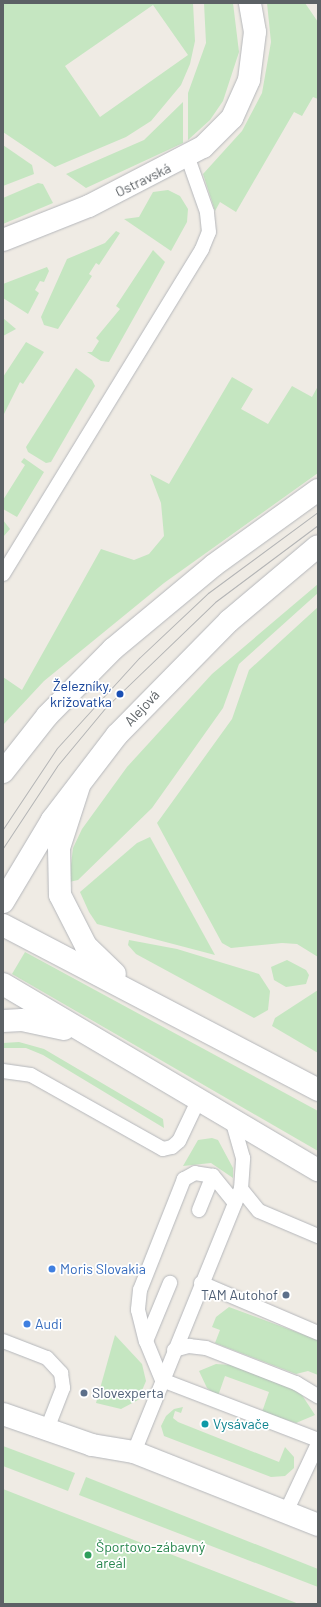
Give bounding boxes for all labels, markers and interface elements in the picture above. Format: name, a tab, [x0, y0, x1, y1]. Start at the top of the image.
street label: Ostravská	[113, 159, 173, 201]
place label: Železníky, križovatka	[50, 678, 112, 710]
street label: Alejová	[121, 686, 163, 730]
marker: Železníky, križovatka	[115, 689, 125, 699]
place label: Moris Slovakia	[60, 1261, 146, 1277]
marker: Moris Slovakia	[47, 1264, 57, 1274]
place label: TAM Autohof	[201, 1287, 278, 1303]
marker: TAM Autohof	[281, 1290, 291, 1300]
place label: Audi	[35, 1316, 62, 1332]
marker: Audi	[22, 1319, 32, 1329]
place label: Slovexperta	[92, 1385, 164, 1401]
marker: Slovexperta	[79, 1388, 89, 1398]
place label: Vysávače	[213, 1416, 269, 1432]
marker: Vysávače	[200, 1419, 210, 1429]
place label: Športovo-zábavný areál	[96, 1539, 205, 1572]
marker: Športovo-zábavný areál	[83, 1550, 93, 1560]

